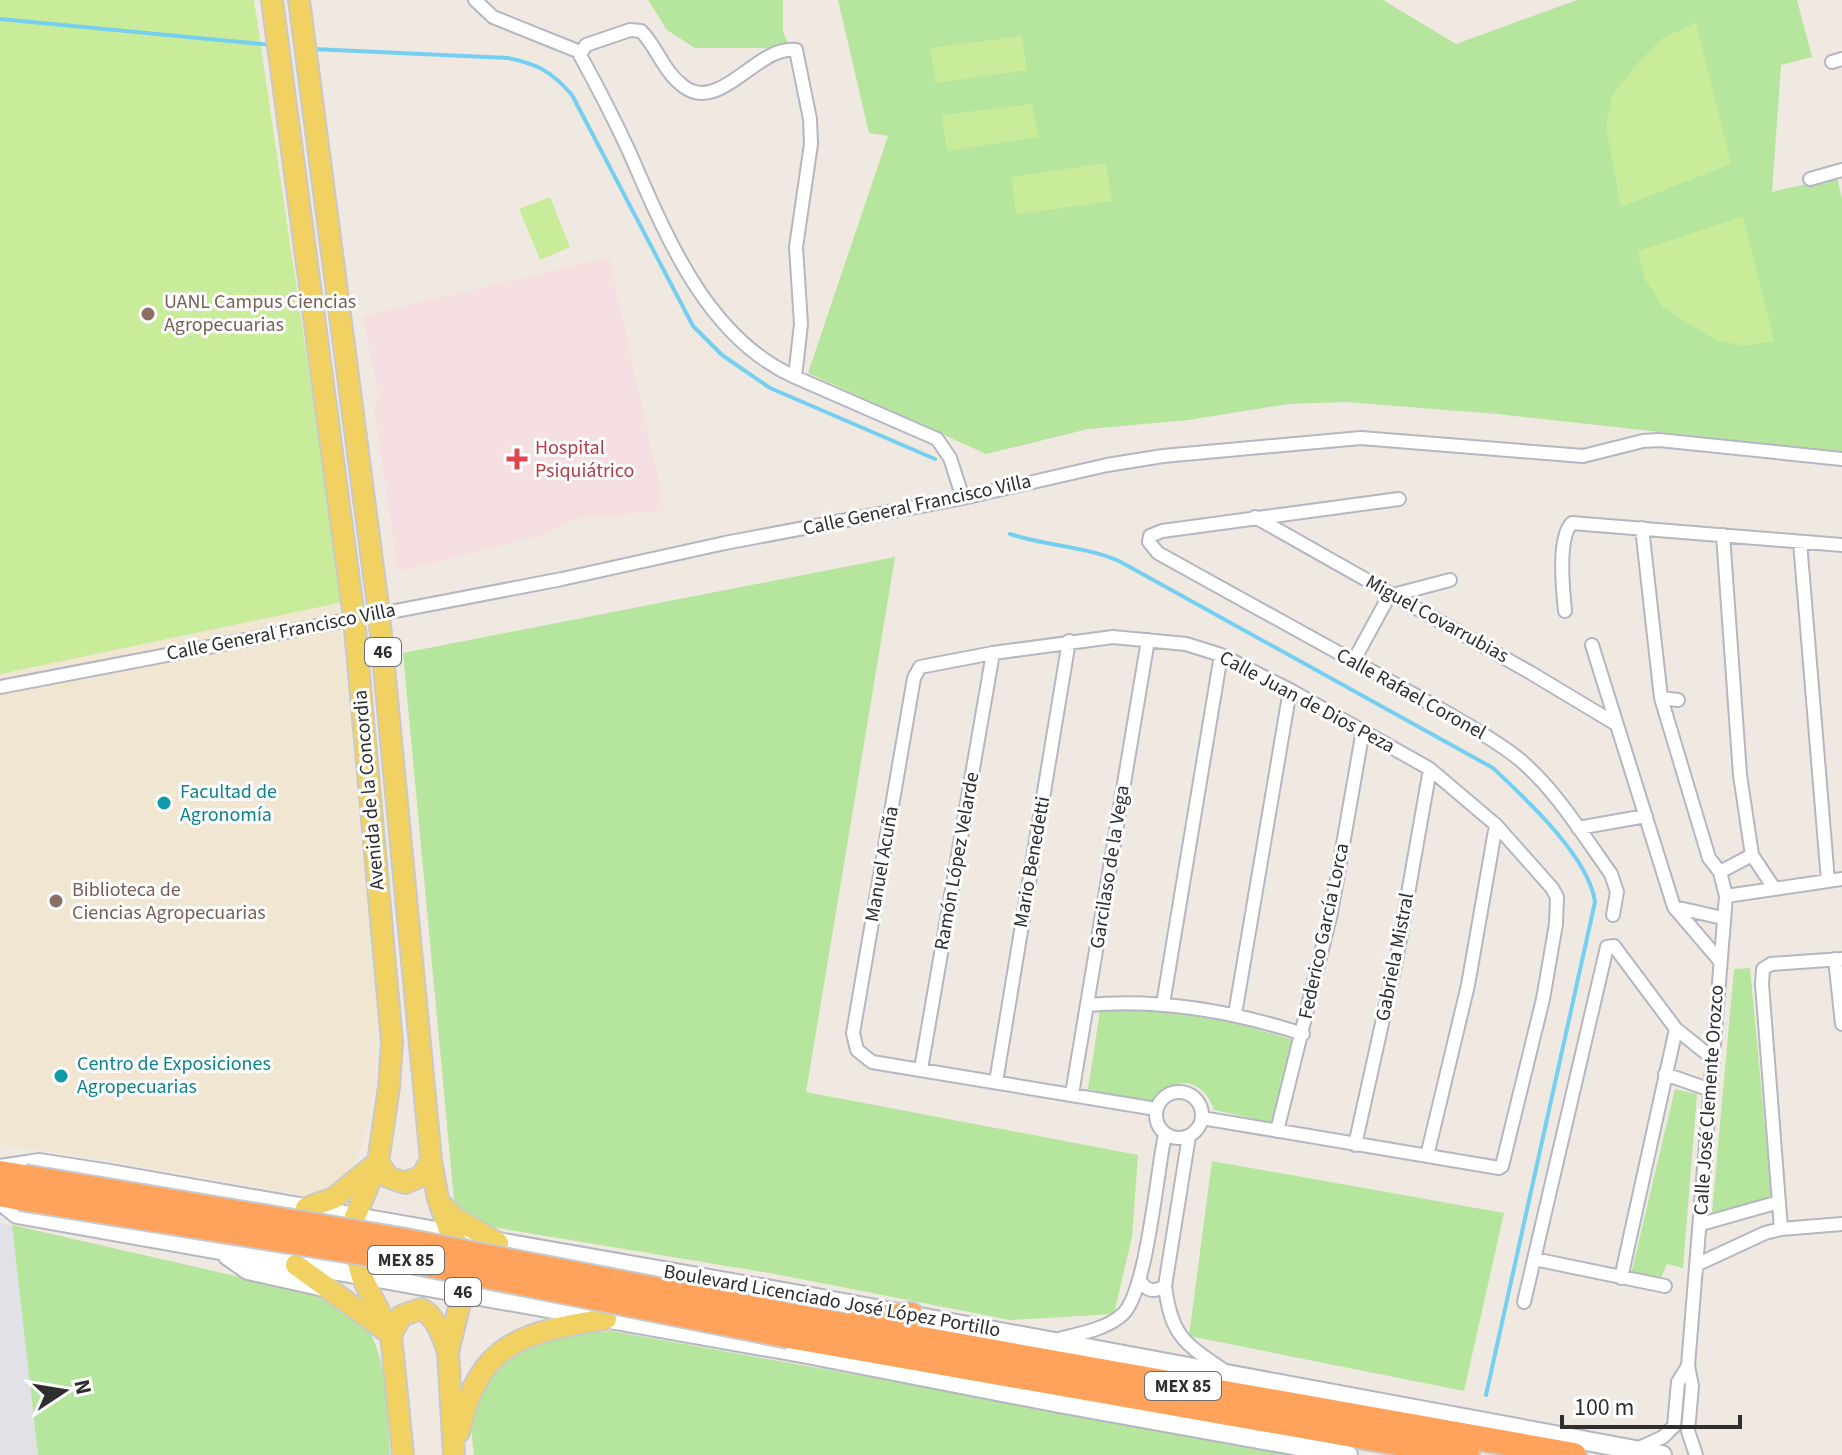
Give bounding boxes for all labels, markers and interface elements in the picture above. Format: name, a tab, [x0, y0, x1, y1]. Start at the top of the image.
place label: UANL Campus Ciencias Agropecuarias	[164, 288, 356, 339]
marker: UANL Campus Ciencias Agropecuarias	[139, 305, 157, 323]
place label: Hospital Psiquiátrico	[535, 434, 634, 485]
marker: Hospital Psiquiátrico	[506, 448, 528, 470]
street label: Calle General Francisco Villa	[800, 467, 1034, 543]
street label: Miguel Covarrubias	[1360, 568, 1514, 670]
street label: Calle General Francisco Villa	[164, 596, 398, 668]
road number: 46	[365, 638, 401, 666]
street label: Calle Rafael Coronel	[1331, 641, 1491, 747]
street label: Calle Juan de Dios Peza	[1214, 644, 1400, 760]
street label: Avenida de la Concordia	[346, 689, 392, 891]
street label: Ramón López Velarde	[928, 770, 986, 952]
place label: Facultad de Agronomía	[180, 778, 277, 829]
street label: Garcilaso de la Vega	[1083, 783, 1137, 951]
marker: Facultad de Agronomía	[155, 794, 173, 812]
street label: Mario Benedetti	[1007, 794, 1057, 930]
street label: Manuel Acuña	[858, 804, 906, 924]
street label: Federico García Lorca	[1292, 840, 1356, 1022]
place label: Biblioteca de Ciencias Agropecuarias	[72, 876, 266, 927]
street label: Gabriela Mistral	[1369, 890, 1421, 1024]
marker: Biblioteca de Ciencias Agropecuarias	[47, 892, 65, 910]
street label: Calle José Clemente Orozco	[1687, 984, 1731, 1216]
place label: Centro de Exposiciones Agropecuarias	[77, 1050, 271, 1101]
marker: Centro de Exposiciones Agropecuarias	[52, 1067, 70, 1085]
road number: MEX 85	[368, 1246, 444, 1274]
street label: Boulevard Licenciado José López Portillo	[661, 1258, 1003, 1344]
road number: 46	[445, 1278, 481, 1306]
north arrow	[24, 1351, 104, 1431]
road number: MEX 85	[1145, 1372, 1221, 1400]
text: N	[65, 1377, 100, 1398]
scale bar	[1562, 1379, 1740, 1429]
text: 100 m	[1574, 1390, 1634, 1425]

